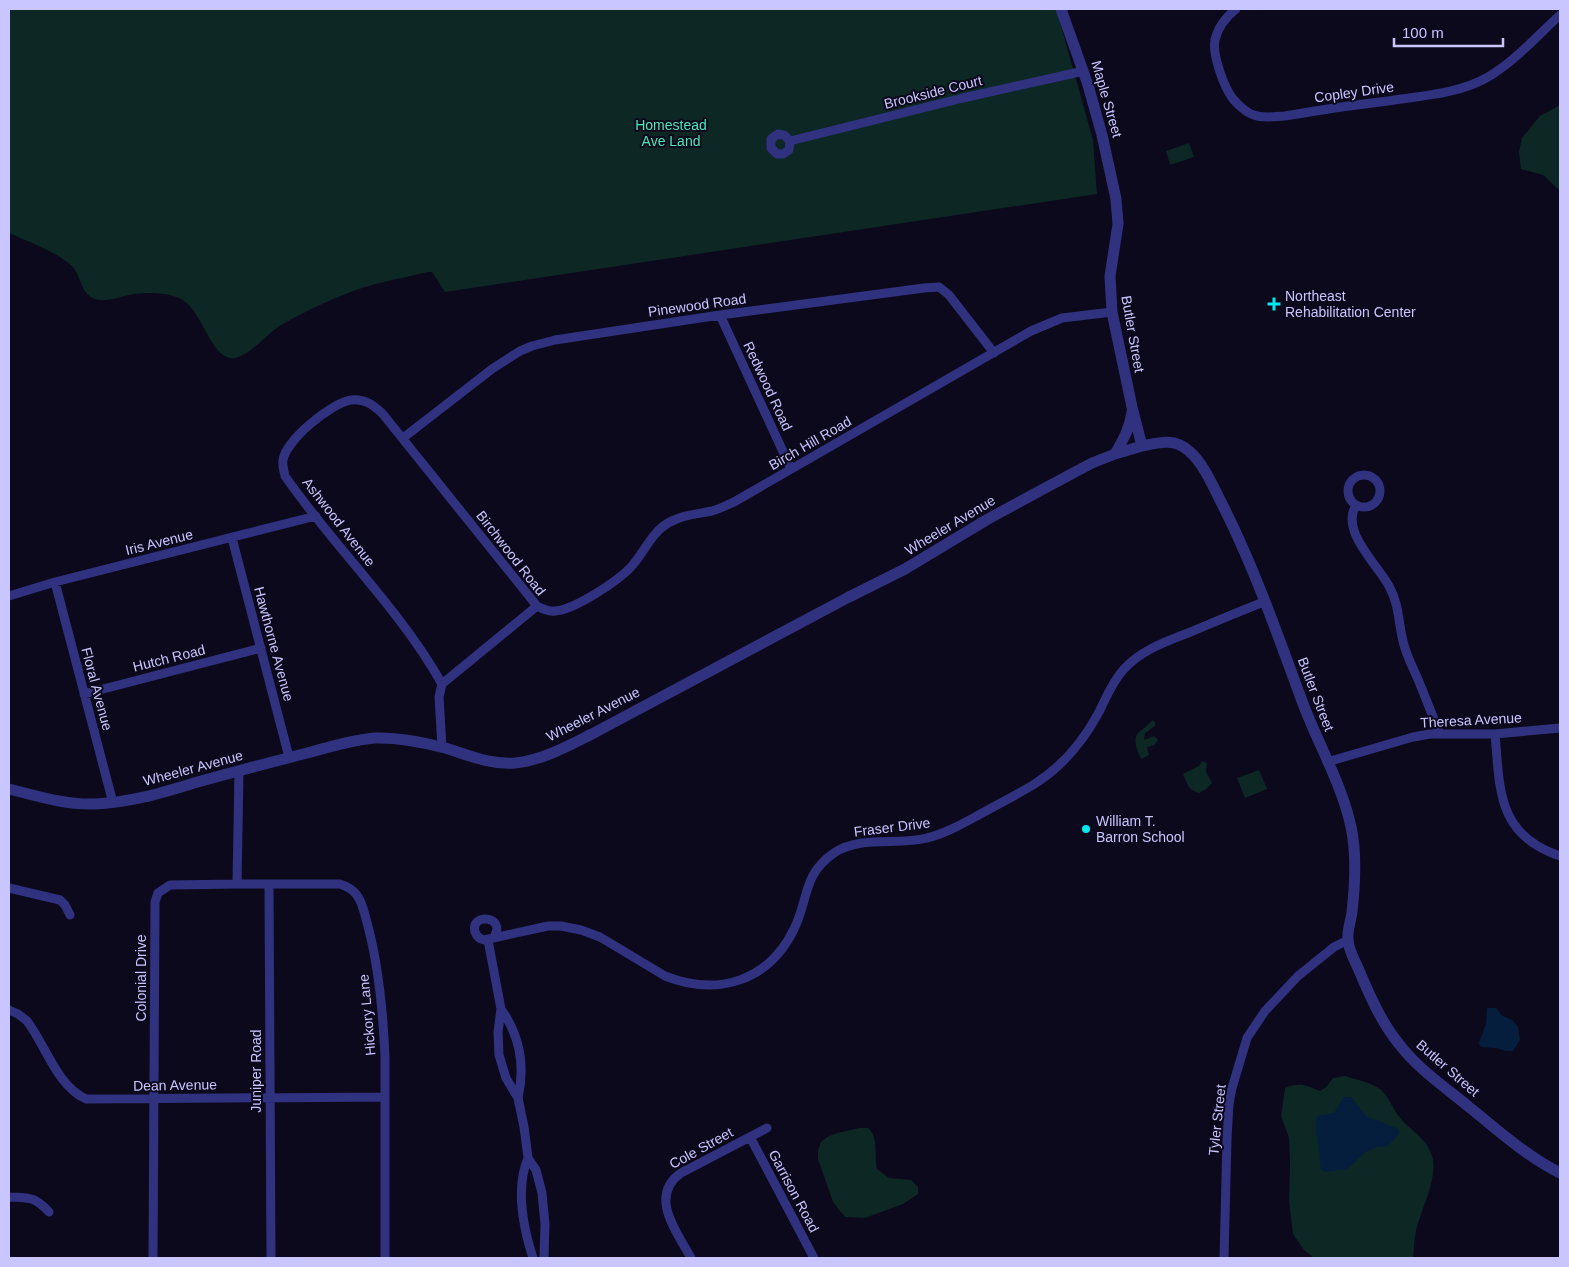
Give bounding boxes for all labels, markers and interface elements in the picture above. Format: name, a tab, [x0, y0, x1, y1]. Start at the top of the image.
scale bar	[1394, 15, 1503, 47]
text: 100 m	[1402, 24, 1444, 41]
street label: Maple Street	[1088, 59, 1126, 139]
street label: Brookside Court	[882, 72, 984, 112]
street label: Copley Drive	[1313, 78, 1395, 105]
park label: Homestead Ave Land	[635, 117, 707, 149]
place label: Northeast Rehabilitation Center	[1285, 288, 1416, 320]
street label: Pinewood Road	[647, 290, 747, 320]
street label: Butler Street	[1118, 294, 1148, 374]
marker: Northeast Rehabilitation Center	[1267, 297, 1281, 311]
street label: Redwood Road	[740, 339, 796, 433]
street label: Birch Hill Road	[766, 413, 854, 473]
street label: Ashwood Avenue	[299, 475, 379, 570]
street label: Wheeler Avenue	[902, 492, 998, 558]
street label: Birchwood Road	[473, 508, 549, 598]
street label: Iris Avenue	[124, 526, 195, 558]
street label: Hawthorne Avenue	[251, 585, 297, 703]
street label: Hutch Road	[131, 641, 207, 675]
street label: Floral Avenue	[78, 646, 116, 732]
street label: Butler Street	[1295, 655, 1337, 733]
street label: Wheeler Avenue	[544, 684, 642, 744]
street label: Theresa Avenue	[1420, 709, 1522, 731]
street label: Wheeler Avenue	[141, 747, 245, 789]
place label: William T. Barron School	[1096, 813, 1185, 845]
street label: Fraser Drive	[853, 814, 931, 840]
marker: William T. Barron School	[1080, 823, 1092, 835]
street label: Colonial Drive	[133, 934, 149, 1022]
street label: Hickory Lane	[355, 973, 379, 1056]
street label: Juniper Road	[248, 1029, 264, 1113]
street label: Butler Street	[1413, 1036, 1483, 1100]
street label: Dean Avenue	[133, 1076, 217, 1094]
street label: Tyler Street	[1205, 1083, 1229, 1156]
street label: Cole Street	[666, 1124, 736, 1172]
street label: Garrison Road	[766, 1147, 822, 1235]

